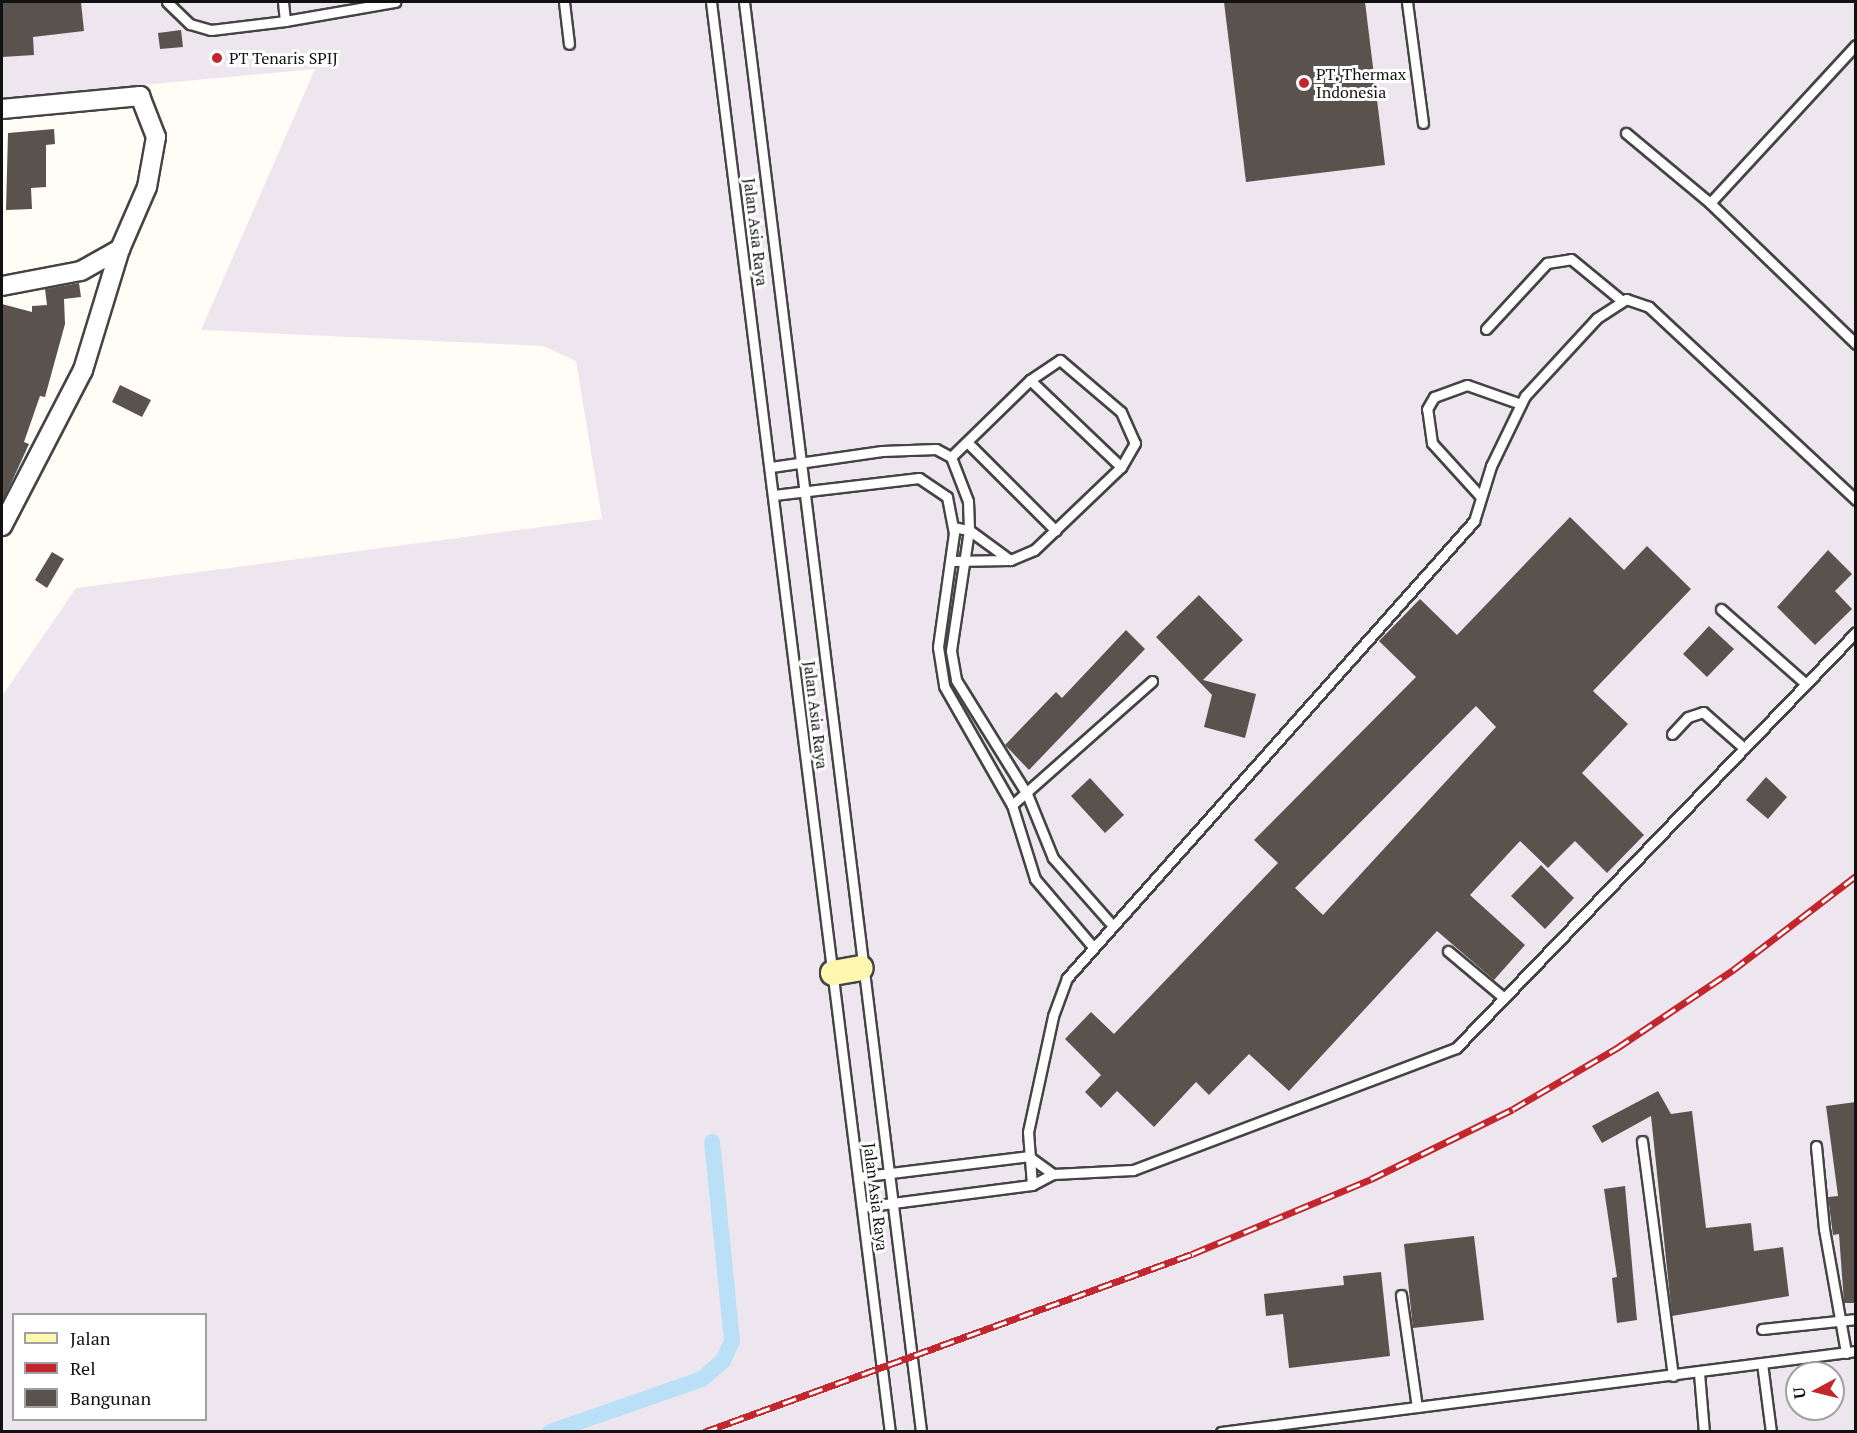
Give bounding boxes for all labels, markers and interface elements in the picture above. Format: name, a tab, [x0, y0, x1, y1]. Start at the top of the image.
place label: PT Tenaris SPIJ	[229, 48, 338, 68]
marker: PT Tenaris SPIJ	[210, 51, 224, 65]
place label: PT. Thermax Indonesia	[1316, 64, 1407, 102]
marker: PT. Thermax Indonesia	[1297, 76, 1311, 90]
street label: Jalan Asia Raya	[740, 177, 772, 287]
street label: Jalan Asia Raya	[800, 660, 832, 770]
street label: Jalan Asia Raya	[860, 1142, 892, 1252]
legend	[12, 1313, 207, 1421]
text: Jalan	[70, 1326, 110, 1350]
text: Rel	[70, 1356, 96, 1380]
north arrow	[1785, 1361, 1845, 1421]
text: Bangunan	[70, 1386, 151, 1410]
text: U	[1788, 1386, 1811, 1400]

